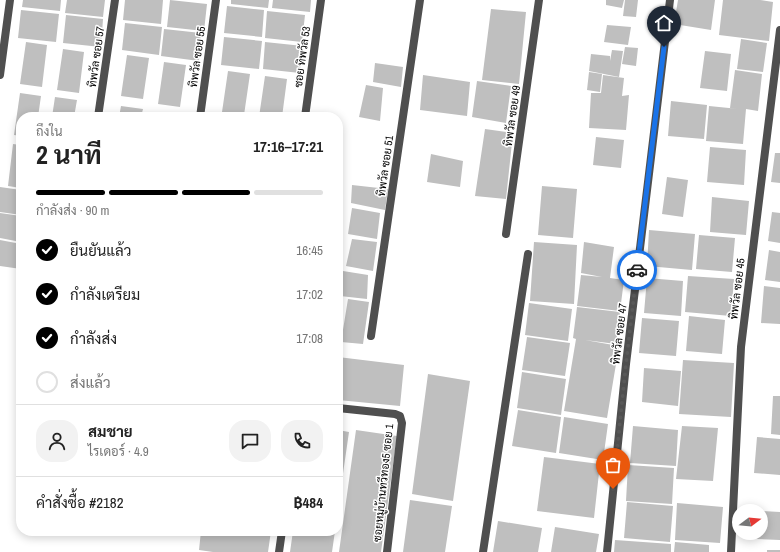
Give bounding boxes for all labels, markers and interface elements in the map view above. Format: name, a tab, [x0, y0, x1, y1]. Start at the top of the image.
pin	[647, 6, 681, 47]
icon: home	[653, 12, 675, 34]
street label: ทิพวัล ซอย 57	[85, 25, 107, 89]
street label: ทิพวัล ซอย 55	[186, 25, 208, 89]
street label: ซอย ทิพวัล 53	[291, 25, 313, 89]
street label: ทิพวัล ซอย 49	[501, 84, 523, 148]
text: ถึงใน	[36, 123, 63, 140]
street label: ทิพวัล ซอย 51	[374, 134, 396, 198]
text: 17:16–17:21	[253, 136, 323, 157]
text: 2 นาที	[36, 137, 102, 172]
text: กำลังส่ง · 90 m	[36, 202, 109, 219]
icon: check	[36, 239, 58, 261]
text: ยืนยันแล้ว	[70, 240, 131, 261]
text: 16:45	[296, 242, 323, 259]
courier	[617, 250, 657, 290]
street label: ทิพวัล ซอย 45	[726, 258, 748, 320]
icon: car	[626, 259, 648, 281]
icon: check	[36, 283, 58, 305]
text: กำลังเตรียม	[70, 284, 140, 305]
text: 17:02	[296, 286, 323, 303]
street label: ทิพวัล ซอย 47	[608, 303, 630, 365]
icon: check	[36, 327, 58, 349]
text: กำลังส่ง	[70, 328, 117, 349]
text: 17:08	[296, 330, 323, 347]
text: ส่งแล้ว	[70, 372, 111, 393]
button: person	[36, 420, 78, 462]
button: chat	[229, 420, 271, 462]
button: phone	[281, 420, 323, 462]
text: สมชาย	[88, 421, 133, 442]
street label: ซอยหมู่บ้านทวีทอง5 ซอย 1	[369, 423, 397, 543]
text: ไรเดอร์ · 4.9	[88, 443, 149, 460]
pin	[596, 448, 630, 489]
icon: bag	[602, 454, 624, 476]
text: คำสั่งซื้อ #2182	[36, 492, 124, 513]
text: ฿484	[293, 492, 323, 513]
north arrow	[732, 504, 768, 540]
map controls	[732, 504, 768, 540]

